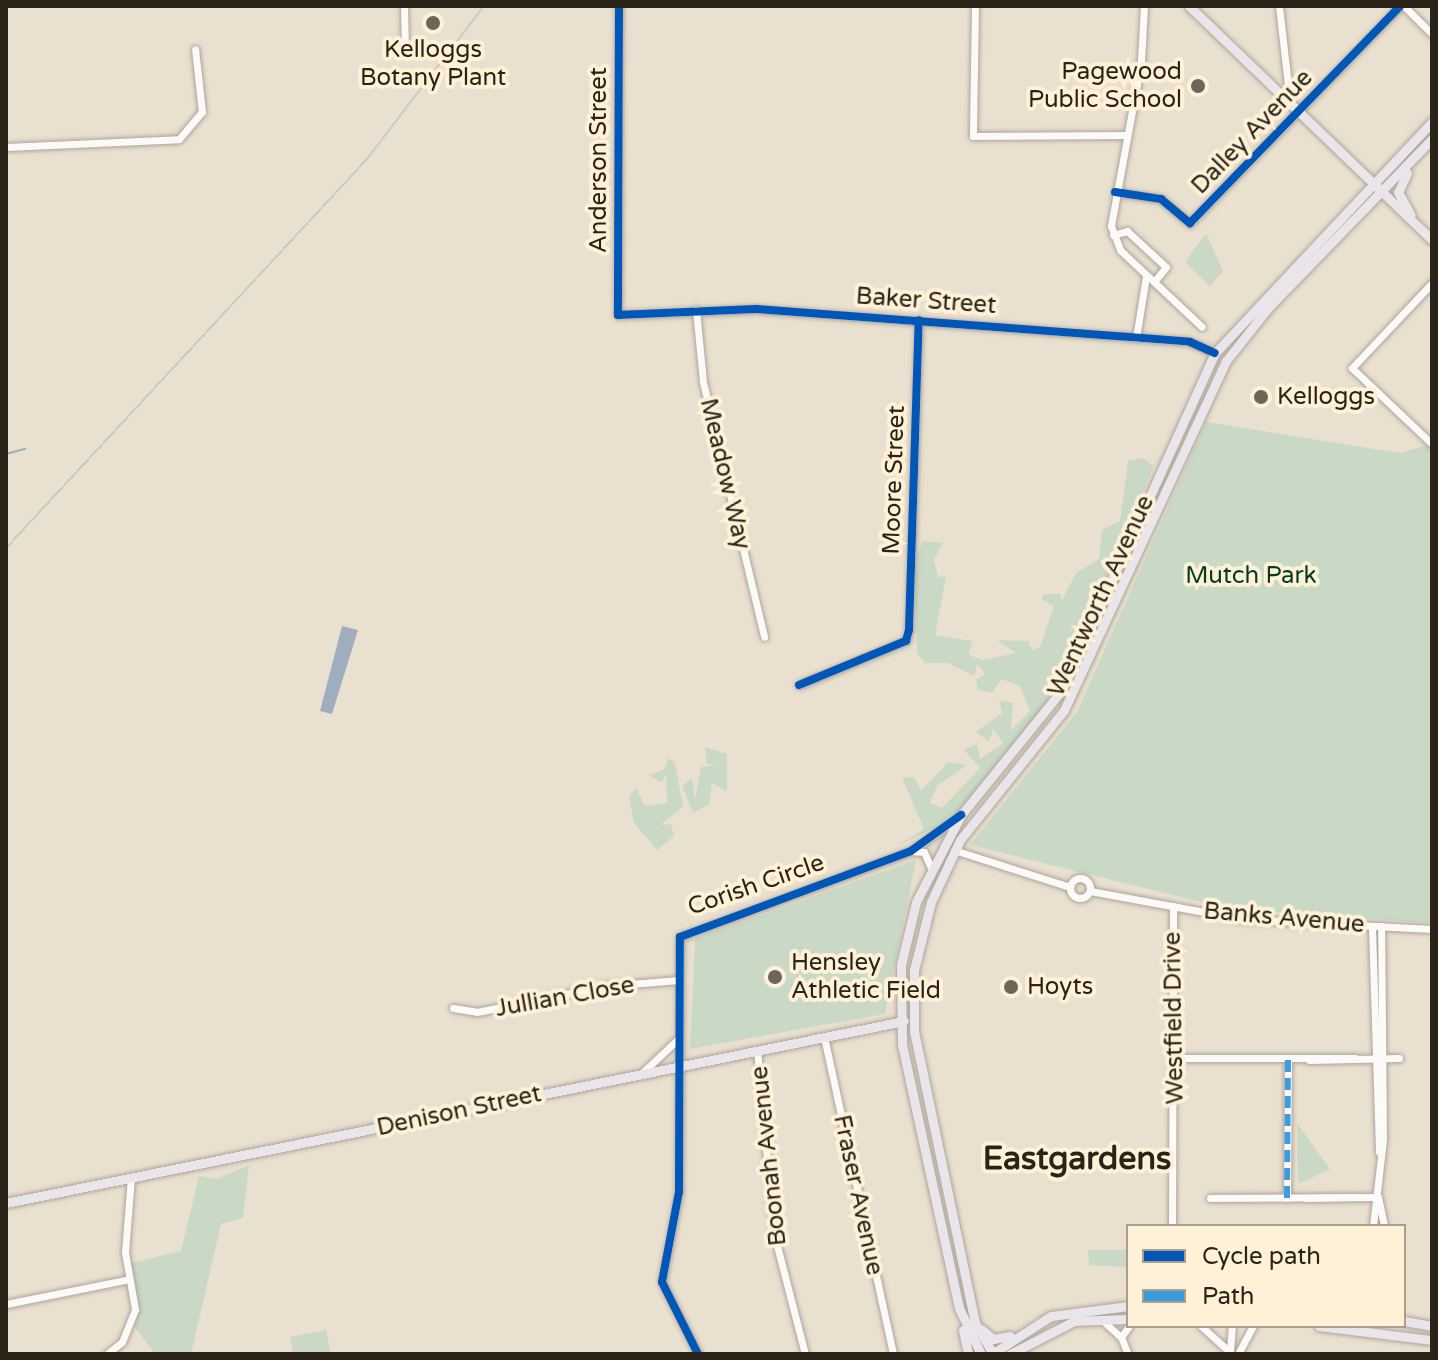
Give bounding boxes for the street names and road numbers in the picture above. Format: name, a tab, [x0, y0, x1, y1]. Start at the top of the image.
street label: Dalley Avenue	[1185, 64, 1319, 200]
street label: Anderson Street	[585, 67, 613, 253]
street label: Baker Street	[855, 282, 997, 320]
street label: Meadow Way	[694, 396, 756, 552]
street label: Moore Street	[877, 405, 911, 555]
street label: Wentworth Avenue	[1042, 491, 1160, 701]
street label: Corish Circle	[684, 848, 828, 922]
street label: Banks Avenue	[1202, 897, 1366, 939]
street label: Westfield Drive	[1158, 931, 1190, 1105]
street label: Jullian Close	[493, 971, 637, 1023]
street label: Boonah Avenue	[745, 1065, 793, 1247]
street label: Denison Street	[374, 1080, 544, 1142]
street label: Fraser Avenue	[827, 1112, 889, 1278]

